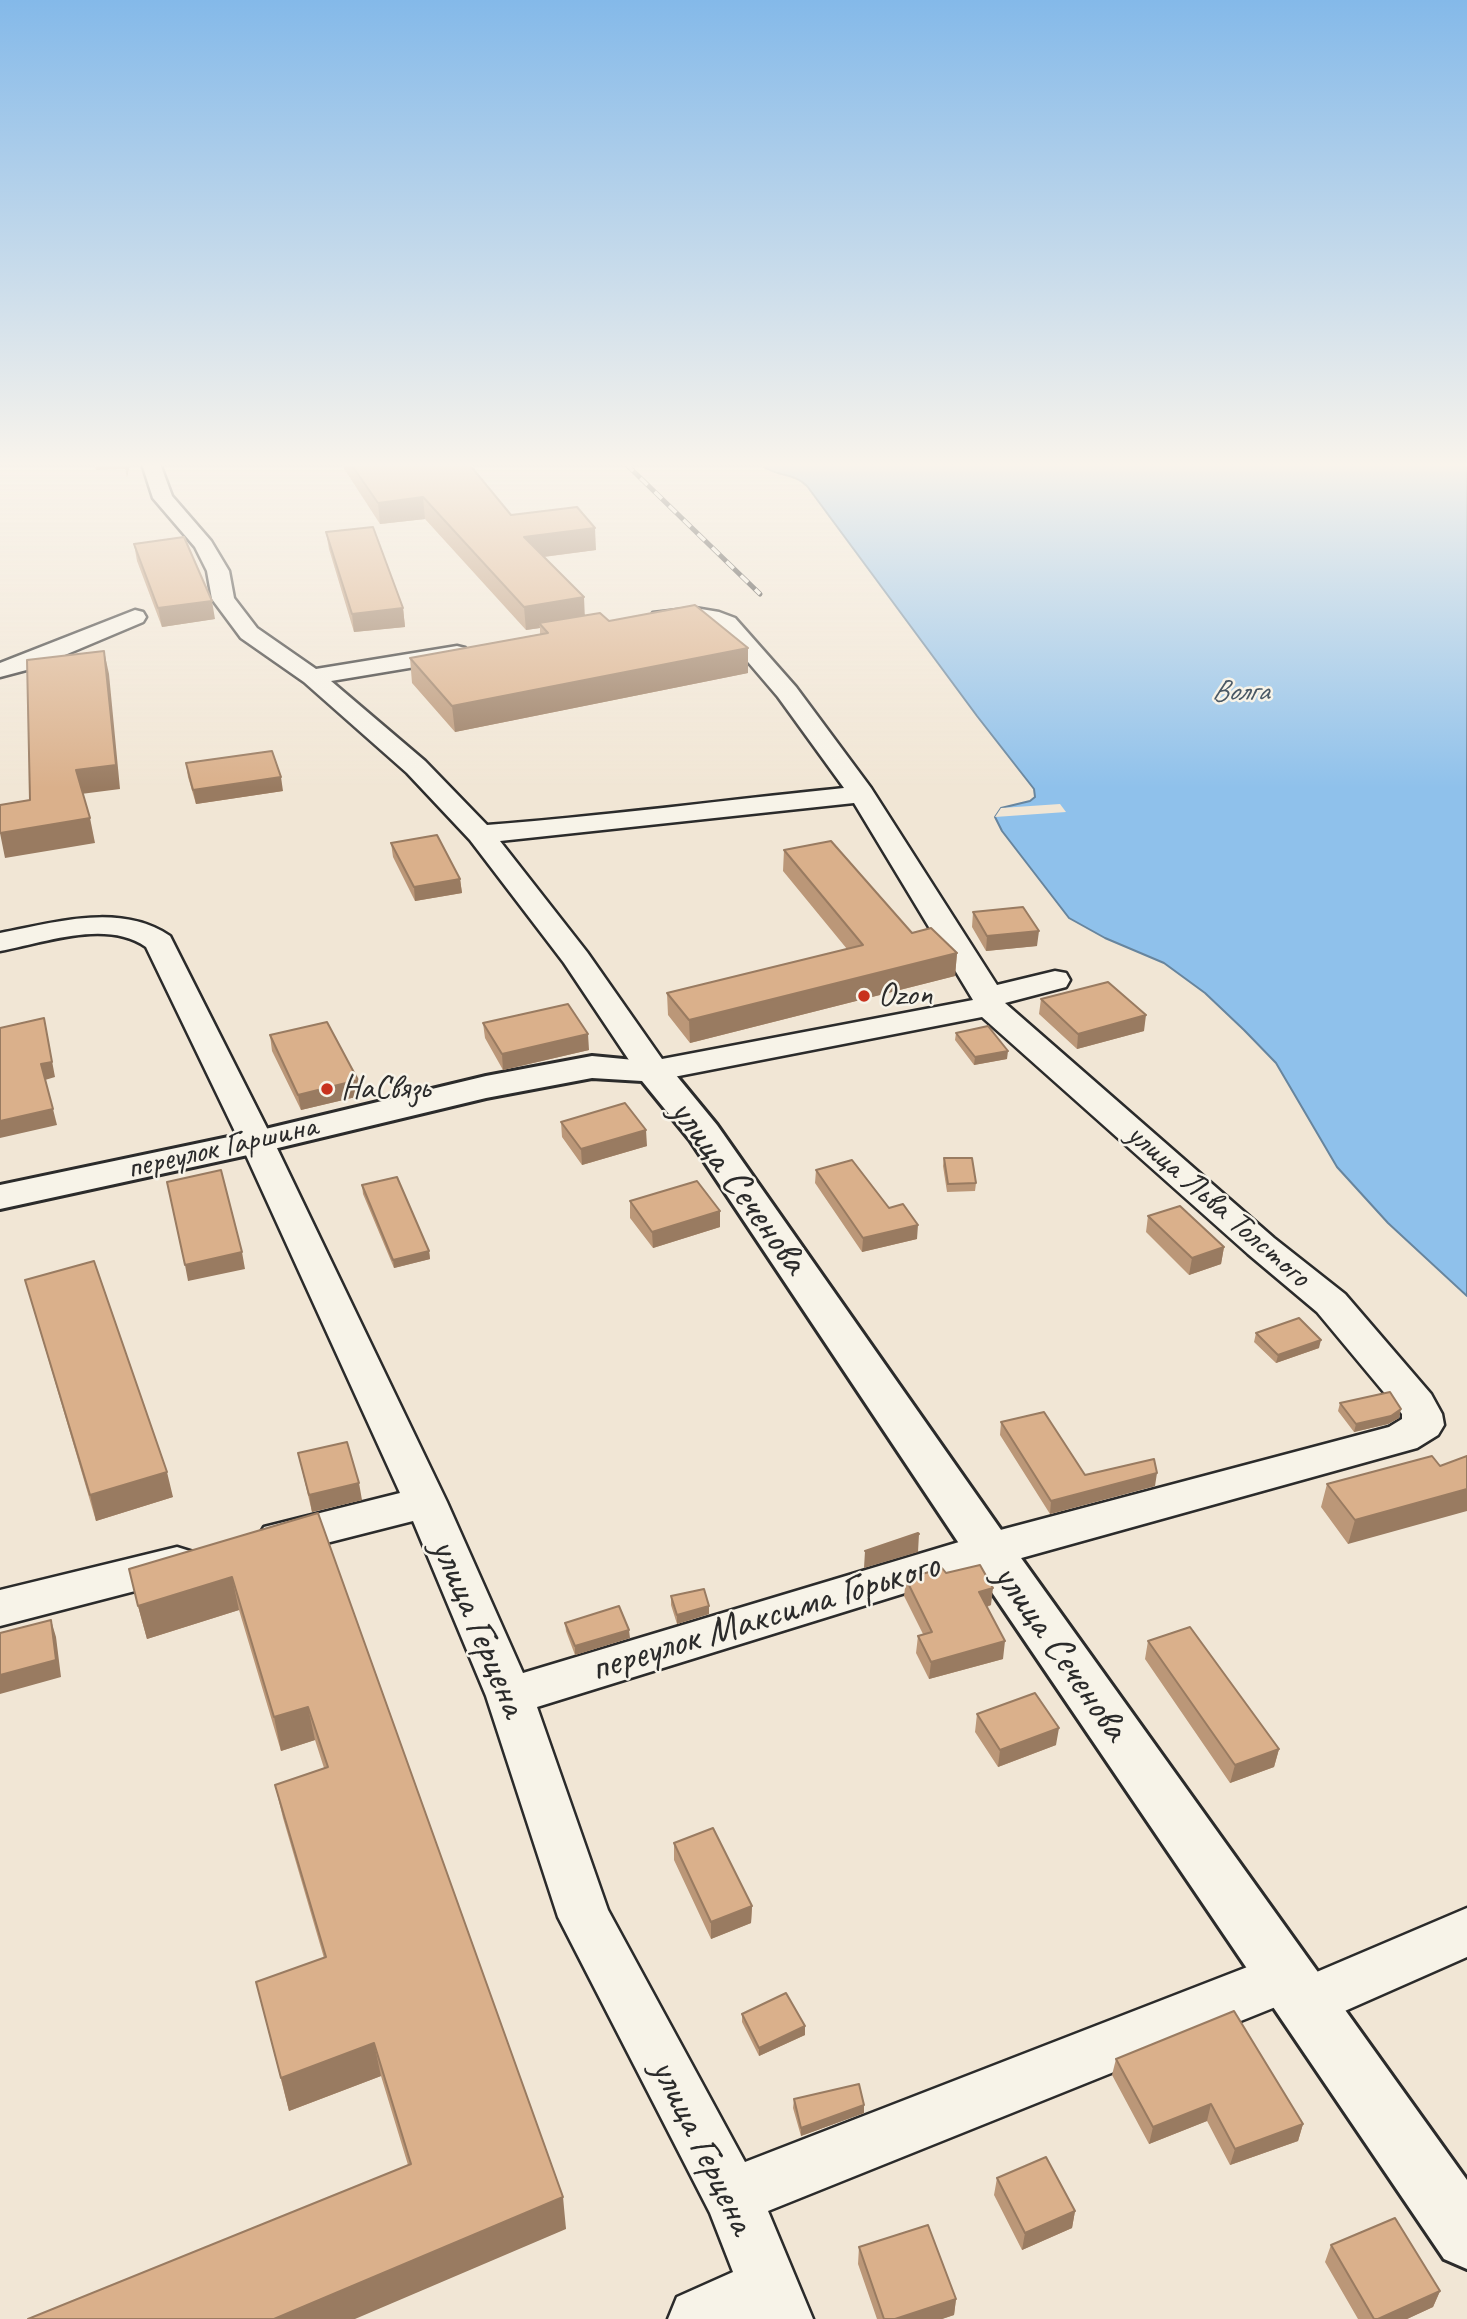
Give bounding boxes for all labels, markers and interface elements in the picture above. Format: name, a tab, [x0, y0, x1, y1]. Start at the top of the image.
water label: Волга	[1212, 674, 1268, 710]
place label: Ozon	[878, 976, 932, 1016]
marker: Ozon	[856, 988, 872, 1004]
place label: НаСвязь	[341, 1069, 430, 1109]
marker: НаСвязь	[319, 1081, 335, 1097]
street label: улица Сеченова	[658, 1090, 818, 1284]
street label: переулок Гаршина	[123, 1107, 321, 1189]
street label: улица Льва Толстого	[1118, 1115, 1318, 1297]
street label: улица Герцена	[419, 1532, 537, 1724]
street label: переулок Максима Горького	[585, 1542, 945, 1694]
street label: улица Сеченова	[982, 1555, 1138, 1751]
street label: улица Герцена	[639, 2052, 765, 2242]

